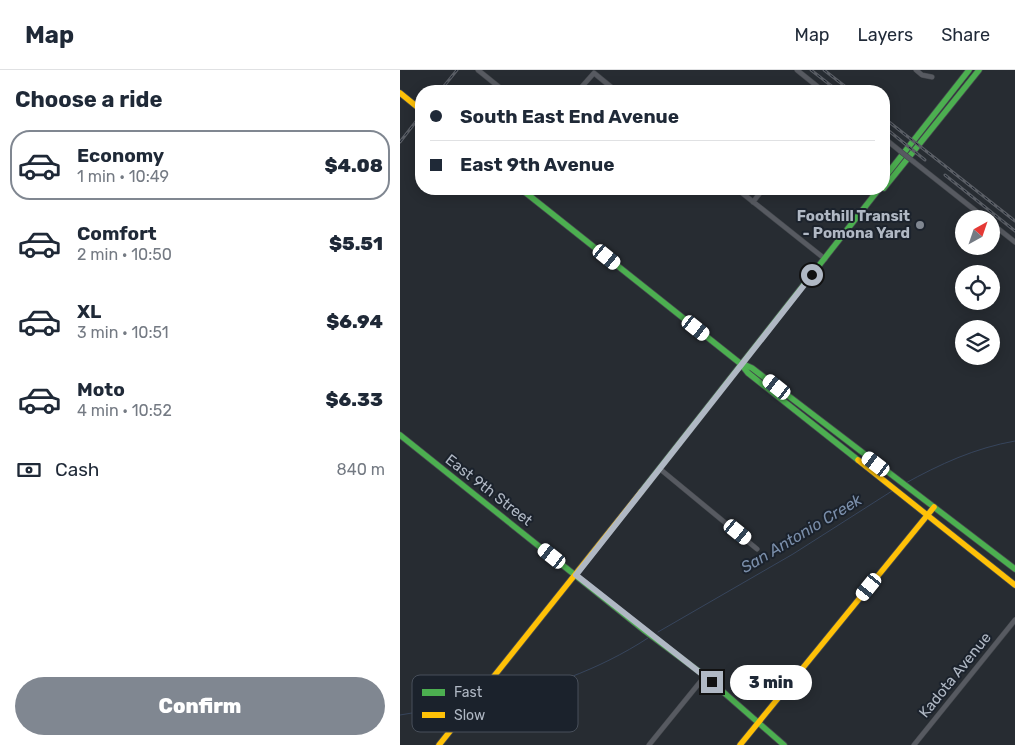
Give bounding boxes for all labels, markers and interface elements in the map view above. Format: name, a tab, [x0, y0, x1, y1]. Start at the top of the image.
text: Map	[25, 21, 74, 49]
text: Map	[795, 24, 830, 46]
text: Layers	[858, 24, 913, 46]
text: Share	[941, 24, 990, 46]
text: Choose a ride	[15, 86, 162, 113]
text: South East End Avenue	[460, 105, 679, 128]
icon: car	[17, 143, 62, 188]
text: Economy	[77, 144, 164, 167]
text: East 9th Avenue	[460, 153, 614, 176]
text: $4.08	[324, 154, 383, 177]
text: 1 min · 10:49	[77, 167, 169, 186]
place label: Foothill Transit - Pomona Yard	[797, 207, 910, 242]
north arrow	[955, 210, 1000, 255]
map controls	[955, 210, 1000, 365]
marker: Foothill Transit - Pomona Yard	[914, 219, 926, 231]
icon: car	[17, 221, 62, 266]
text: Comfort	[77, 222, 157, 245]
text: $5.51	[329, 232, 383, 255]
car	[590, 242, 623, 272]
text: 2 min · 10:50	[77, 245, 172, 264]
route start	[801, 264, 823, 286]
button: locate	[955, 265, 1000, 310]
icon: car	[17, 299, 62, 344]
text: XL	[77, 300, 101, 323]
text: $6.94	[326, 310, 383, 333]
car	[679, 313, 712, 343]
button: layers	[955, 320, 1000, 365]
text: 3 min · 10:51	[77, 323, 169, 342]
car	[760, 372, 793, 402]
icon: car	[17, 377, 62, 422]
text: Moto	[77, 378, 125, 401]
text: $6.33	[326, 388, 383, 411]
text: 4 min · 10:52	[77, 401, 172, 420]
car	[859, 449, 892, 479]
street label: East 9th Street	[442, 450, 536, 530]
icon: cash	[15, 456, 43, 484]
text: Cash	[55, 458, 99, 481]
text: 840 m	[337, 460, 385, 479]
water label: San Antonio Creek	[737, 489, 866, 577]
car	[721, 517, 754, 547]
car	[535, 541, 568, 571]
car	[853, 571, 884, 603]
street label: Kadota Avenue	[915, 629, 995, 721]
callout: 3 min	[730, 664, 812, 700]
route end	[701, 671, 723, 693]
text: 3 min	[749, 673, 793, 692]
legend	[412, 675, 578, 732]
button: Confirm	[15, 677, 385, 735]
text: Fast	[454, 684, 483, 701]
text: Slow	[454, 707, 485, 724]

